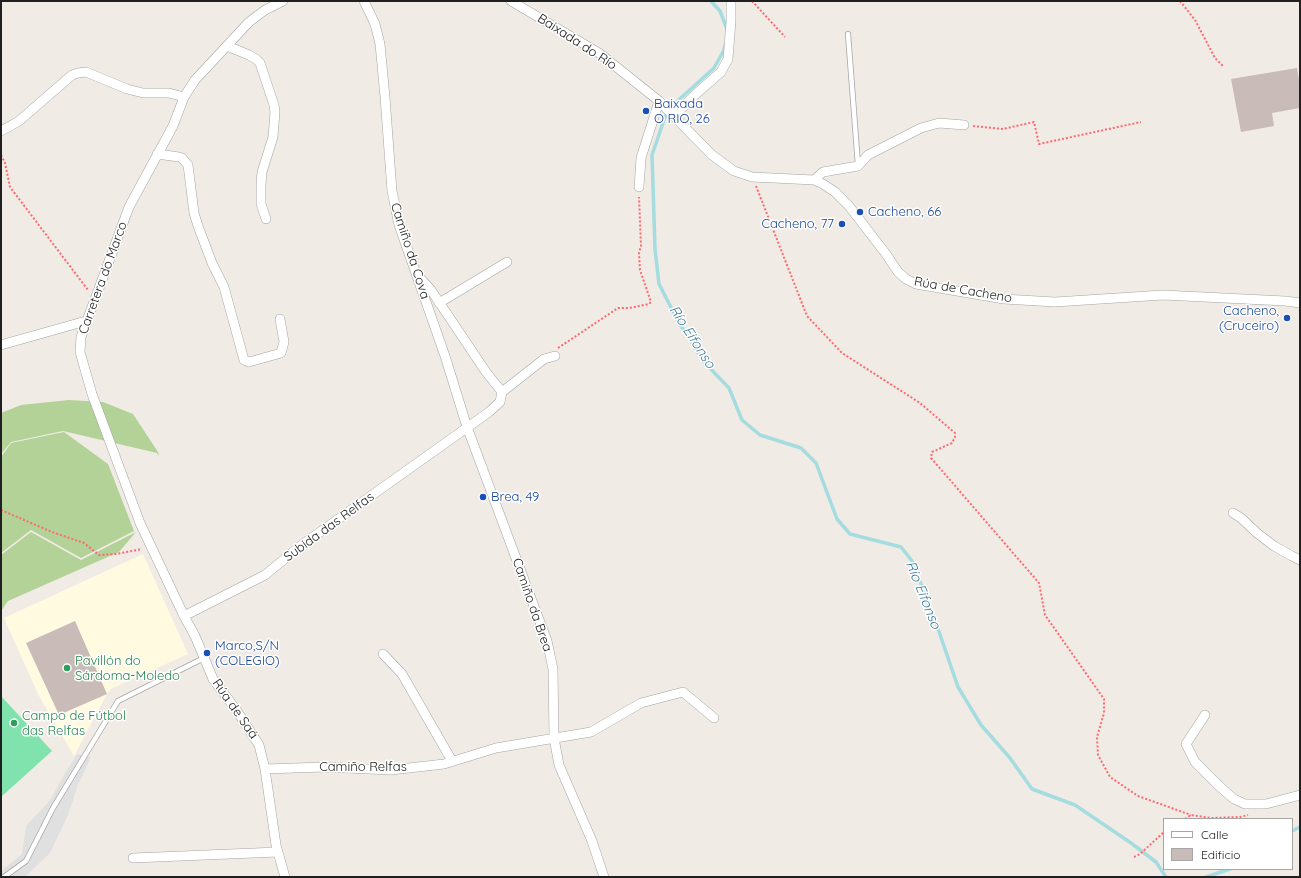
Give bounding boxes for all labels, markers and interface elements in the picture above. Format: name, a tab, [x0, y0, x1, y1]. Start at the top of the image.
street label: Baixada do Río	[534, 11, 620, 73]
place label: Baixada O RIO, 26	[654, 96, 710, 127]
marker: Baixada O RIO, 26	[641, 106, 651, 116]
street label: Camiño da Cova	[387, 201, 433, 301]
place label: Cacheno, 66	[868, 204, 941, 220]
marker: Cacheno, 66	[855, 207, 865, 217]
place label: Cacheno, 77	[761, 216, 834, 232]
marker: Cacheno, 77	[837, 219, 847, 229]
street label: Carretera do Marco	[75, 220, 131, 336]
street label: Rúa de Cacheno	[913, 274, 1013, 306]
water label: Río Eifonso	[665, 302, 719, 372]
place label: Cacheno, (Cruceiro)	[1219, 303, 1279, 334]
marker: Cacheno, (Cruceiro)	[1282, 313, 1292, 323]
street label: Subida das Relfas	[281, 489, 377, 565]
place label: Brea, 49	[491, 489, 539, 505]
marker: Brea, 49	[478, 492, 488, 502]
street label: Camiño da Brea	[509, 556, 555, 654]
water label: Río Eifonso	[902, 559, 944, 631]
place label: Marco,S/N (COLEGIO)	[215, 638, 280, 669]
marker: Marco,S/N (COLEGIO)	[202, 648, 212, 658]
place label: Pavillón do Sárdoma-Moledo	[75, 653, 180, 684]
marker: Pavillón do Sárdoma-Moledo	[62, 663, 72, 673]
street label: Rúa de Saá	[209, 676, 261, 742]
place label: Campo de Fútbol das Relfas	[22, 708, 126, 739]
marker: Campo de Fútbol das Relfas	[9, 718, 19, 728]
street label: Camiño Relfas	[319, 759, 407, 775]
legend	[1163, 818, 1293, 870]
text: Calle	[1201, 827, 1228, 842]
text: Edificio	[1201, 847, 1241, 862]

